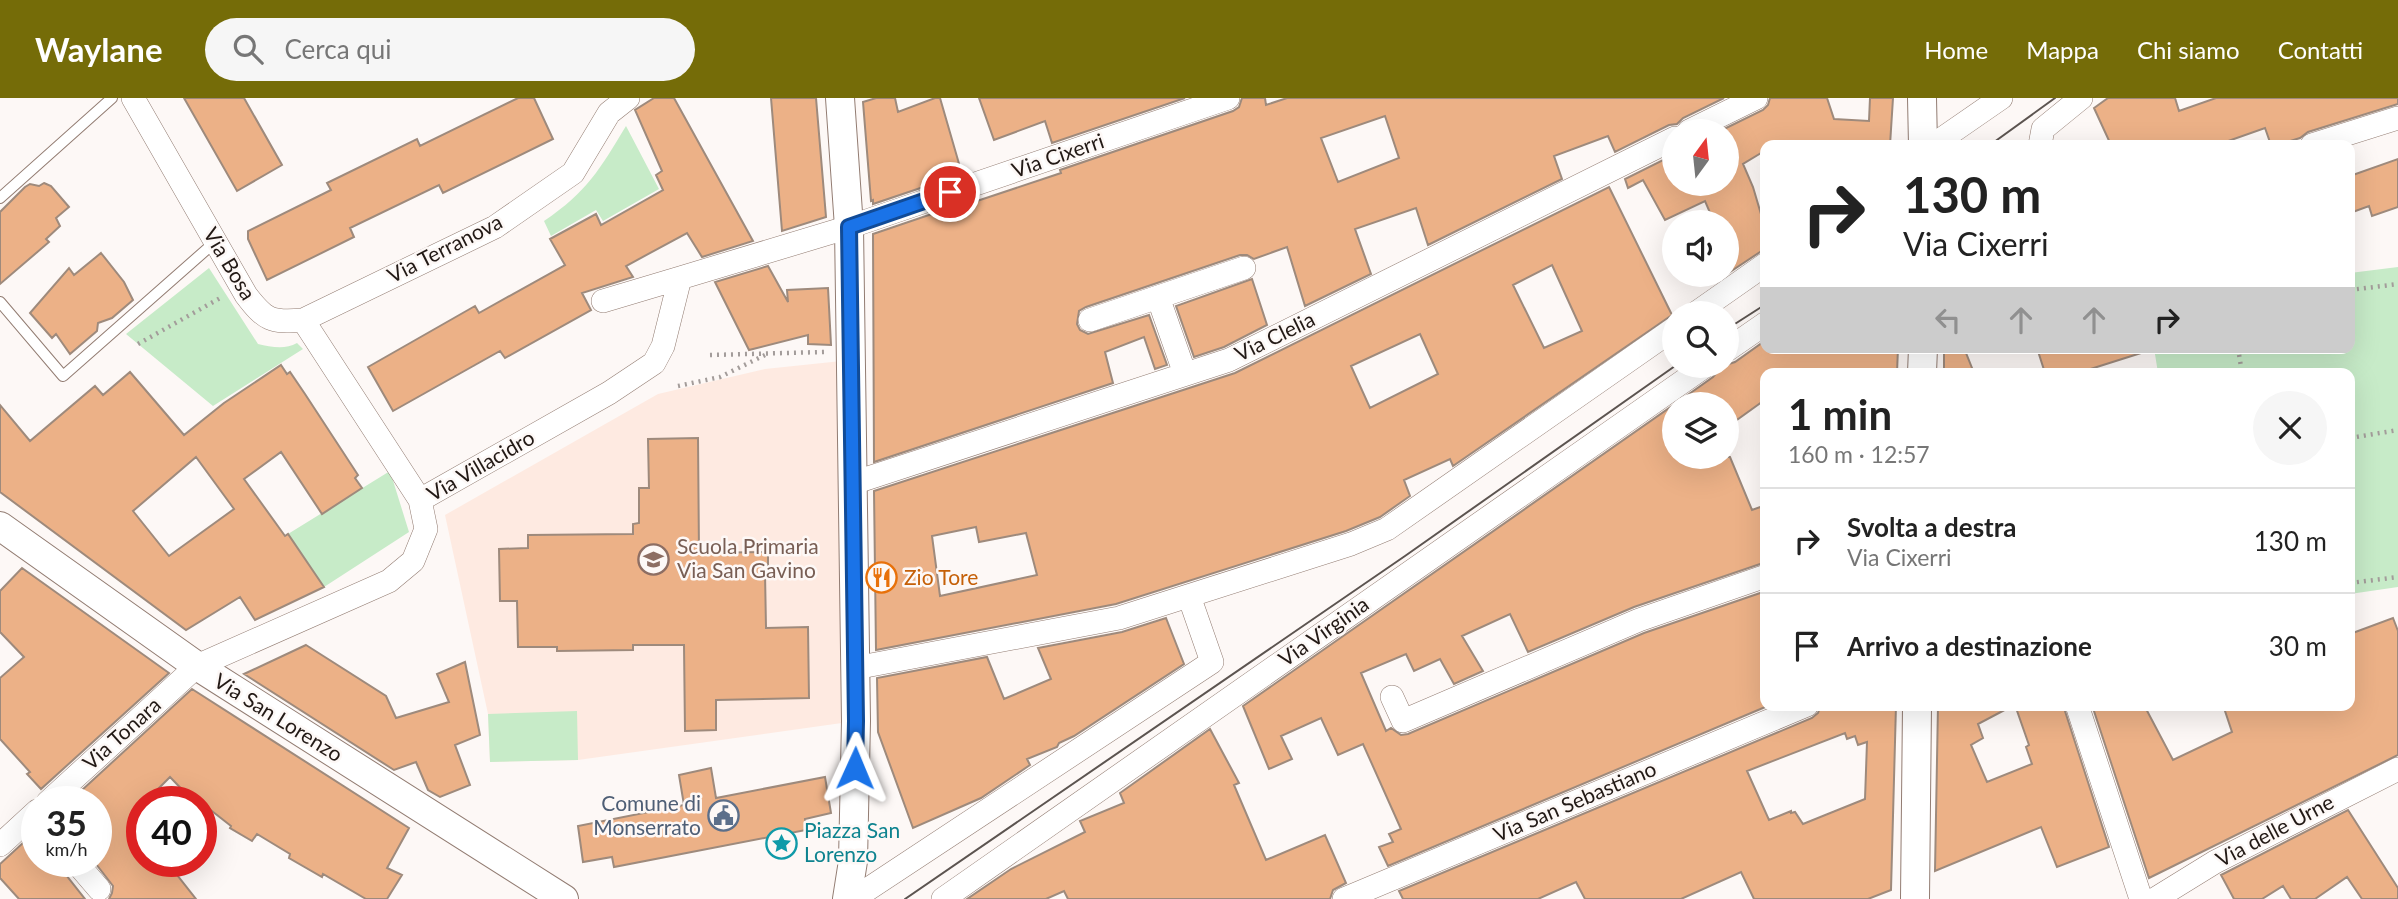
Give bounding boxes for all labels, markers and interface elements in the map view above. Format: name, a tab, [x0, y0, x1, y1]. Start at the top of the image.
search box	[205, 18, 695, 81]
text: Waylane	[35, 29, 163, 69]
icon: search	[229, 30, 267, 68]
text: Cerca qui	[285, 33, 392, 65]
text: Home	[1924, 35, 1988, 64]
text: Mappa	[2026, 35, 2099, 64]
text: Chi siamo	[2137, 35, 2240, 64]
text: Contatti	[2278, 35, 2363, 64]
north arrow	[1662, 119, 1740, 196]
map controls	[1662, 119, 1739, 469]
street label: Via Cixerri	[1008, 127, 1107, 182]
pin	[920, 162, 980, 222]
text: 130 m	[1903, 165, 2041, 223]
icon: right	[1788, 168, 1879, 259]
icon: arrive	[931, 173, 969, 211]
street label: Via Terranova	[383, 208, 506, 287]
button: sound	[1662, 210, 1739, 287]
street label: Via Bosa	[199, 223, 262, 304]
text: Via Cixerri	[1903, 224, 2049, 263]
button: search	[1662, 301, 1739, 378]
icon: left	[1929, 301, 1967, 339]
icon: ahead	[2002, 301, 2040, 339]
icon: ahead	[2075, 301, 2113, 339]
icon: right	[2148, 301, 2186, 339]
street label: Via Clelia	[1230, 306, 1318, 366]
text: 1 min	[1788, 389, 1892, 439]
button: close	[2253, 391, 2327, 465]
button: layers	[1662, 392, 1739, 469]
street label: Via Villacidro	[422, 424, 538, 505]
text: 160 m · 12:57	[1788, 440, 1930, 468]
text: Svolta a destra	[1847, 511, 2017, 543]
icon: right	[1788, 522, 1826, 560]
text: 130 m	[2254, 525, 2327, 557]
place label: Scuola Primaria Via San Gavino	[677, 533, 819, 582]
school or university icon: Scuola Primaria Via San Gavino	[637, 542, 671, 576]
text: Via Cixerri	[1847, 543, 1952, 571]
restaurant icon: Zio Tore	[864, 561, 898, 595]
place label: Zio Tore	[904, 564, 978, 589]
street label: Via Virginia	[1273, 591, 1373, 671]
icon: arrive	[1788, 627, 1826, 665]
text: Arrivo a destinazione	[1847, 630, 2092, 662]
text: 30 m	[2269, 630, 2327, 662]
street label: Via San Lorenzo	[210, 667, 348, 766]
street label: Via Tonara	[77, 691, 165, 774]
position arrow	[818, 731, 892, 805]
street label: Via San Sebastiano	[1489, 755, 1660, 846]
speed limit sign: 40	[126, 786, 217, 877]
street label: Via delle Urne	[2211, 788, 2338, 871]
place label: Comune di Monserrato	[593, 790, 701, 839]
public building icon: Comune di Monserrato	[707, 799, 741, 833]
text: 35	[46, 801, 87, 843]
place label: Piazza San Lorenzo	[804, 817, 900, 866]
place icon: Piazza San Lorenzo	[764, 826, 798, 860]
text: km/h	[45, 838, 88, 860]

